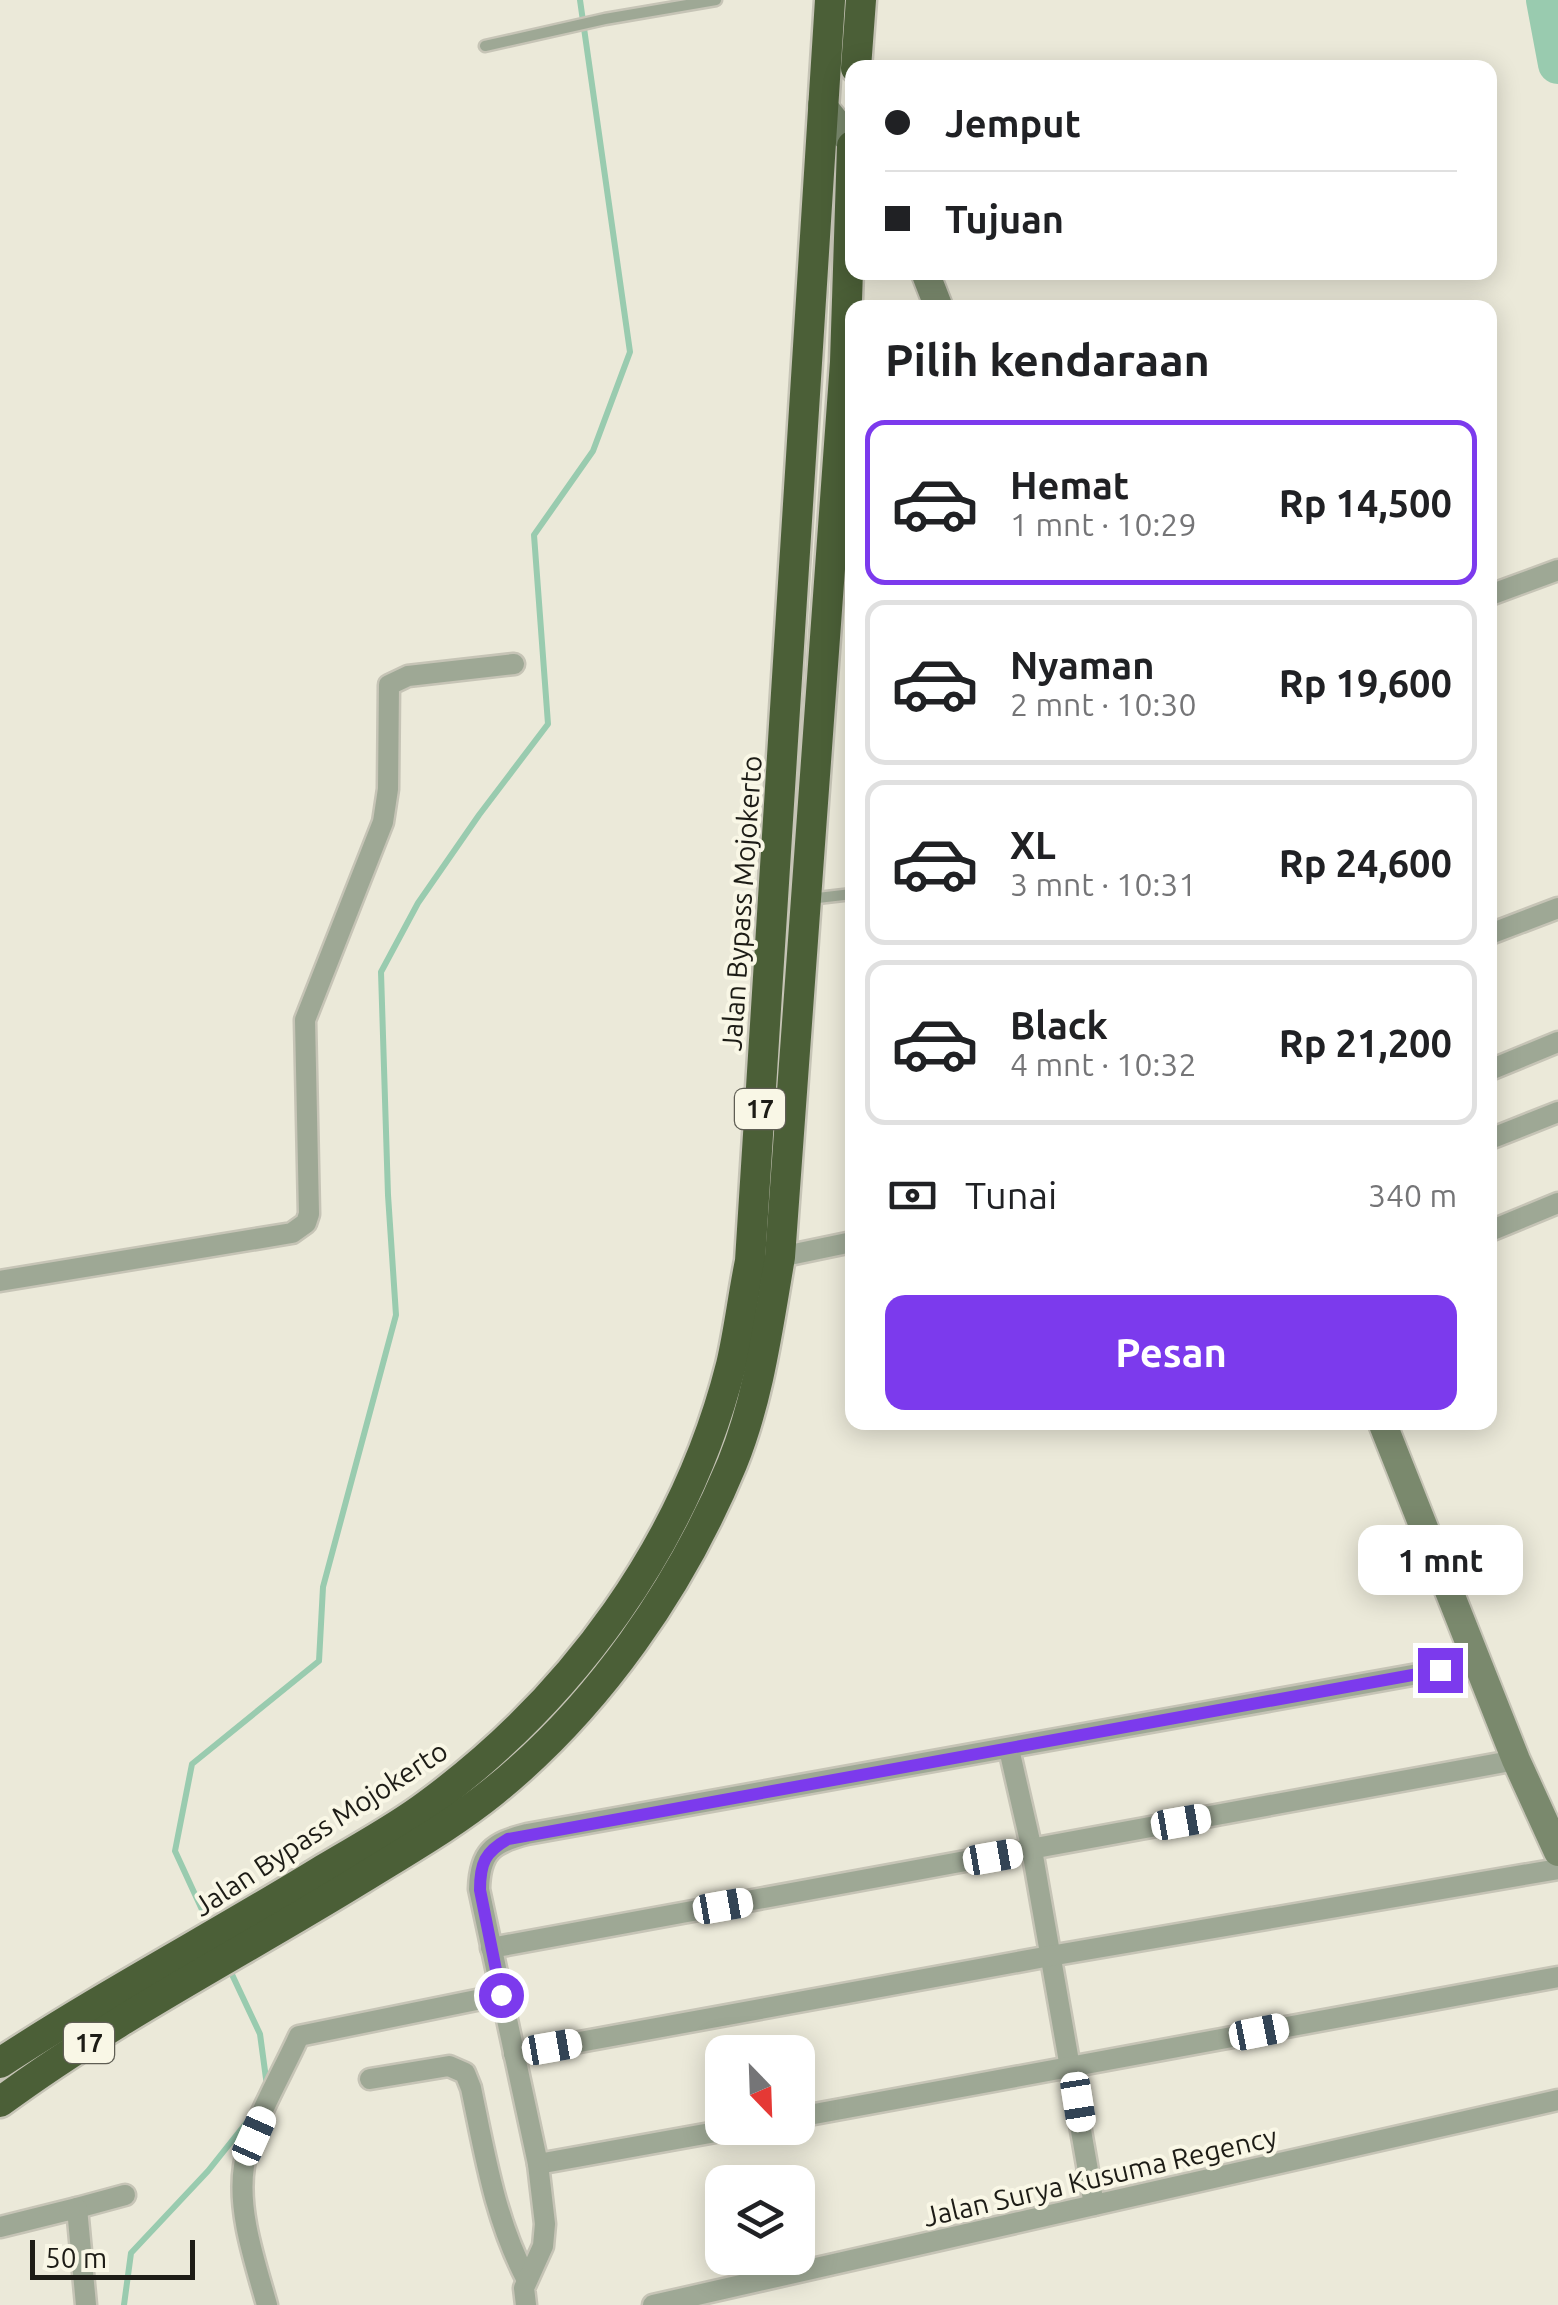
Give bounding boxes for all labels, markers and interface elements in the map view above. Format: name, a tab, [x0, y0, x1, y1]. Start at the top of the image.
text: Jemput	[945, 102, 1081, 144]
text: Tujuan	[945, 198, 1064, 240]
text: Pilih kendaraan	[885, 334, 1210, 385]
icon: car	[890, 458, 980, 548]
text: Hemat	[1010, 464, 1129, 506]
text: Rp 14,500	[1279, 482, 1452, 524]
text: 1 mnt · 10:29	[1010, 506, 1196, 542]
icon: car	[890, 638, 980, 728]
text: Nyaman	[1010, 644, 1155, 686]
text: Rp 19,600	[1279, 662, 1452, 704]
text: 2 mnt · 10:30	[1010, 686, 1196, 722]
street label: Jalan Bypass Mojokerto	[715, 754, 767, 1052]
icon: car	[890, 818, 980, 908]
text: XL	[1010, 824, 1056, 866]
text: Rp 24,600	[1279, 842, 1452, 884]
text: 3 mnt · 10:31	[1010, 866, 1196, 902]
icon: car	[890, 998, 980, 1088]
text: Black	[1010, 1004, 1108, 1046]
text: Rp 21,200	[1279, 1022, 1452, 1064]
text: 4 mnt · 10:32	[1010, 1046, 1196, 1082]
road number: 17	[735, 1089, 785, 1129]
icon: cash	[885, 1168, 940, 1223]
text: Tunai	[965, 1174, 1057, 1216]
text: 340 m	[1368, 1177, 1457, 1213]
button: Pesan	[885, 1295, 1457, 1410]
callout: 1 mnt	[1358, 1525, 1522, 1595]
text: 1 mnt	[1398, 1542, 1483, 1578]
route end	[1418, 1648, 1463, 1693]
street label: Jalan Bypass Mojokerto	[187, 1734, 453, 1922]
car	[1149, 1802, 1213, 1842]
car	[961, 1837, 1025, 1877]
car	[691, 1886, 755, 1926]
route start	[479, 1973, 524, 2018]
car	[1227, 2012, 1291, 2052]
road number: 17	[64, 2023, 114, 2063]
car	[520, 2027, 584, 2067]
north arrow	[705, 2035, 815, 2145]
map controls	[705, 2035, 815, 2275]
car	[1058, 2070, 1098, 2134]
car	[228, 2102, 280, 2170]
street label: Jalan Surya Kusuma Regency	[920, 2120, 1280, 2232]
button: layers	[705, 2165, 815, 2275]
scale bar	[30, 2235, 195, 2280]
text: 50 m	[45, 2242, 107, 2273]

